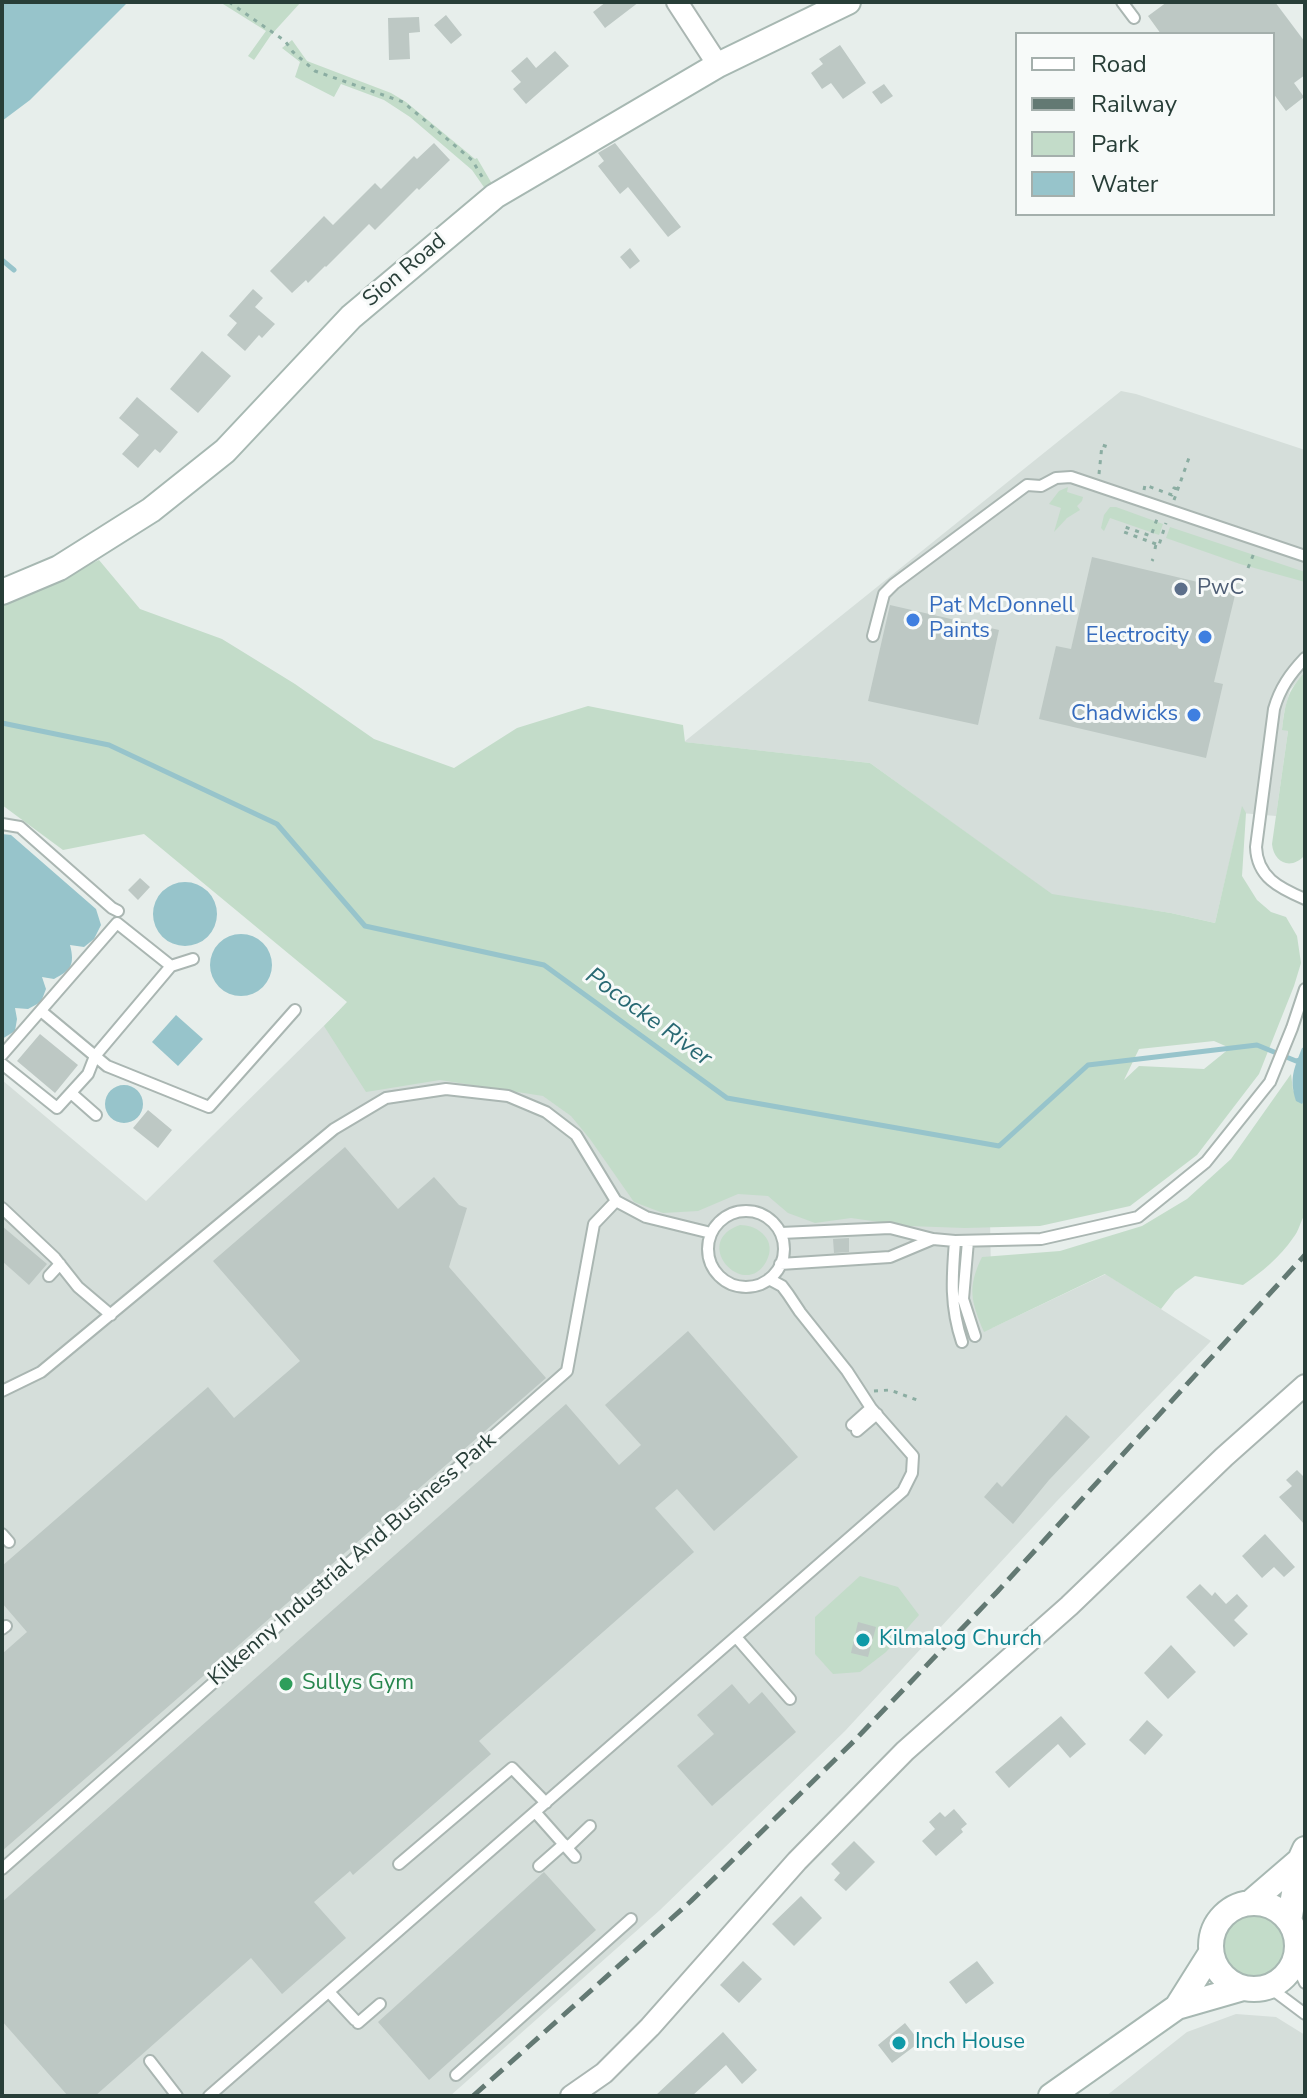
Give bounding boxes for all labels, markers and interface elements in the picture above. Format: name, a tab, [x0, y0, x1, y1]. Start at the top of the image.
legend	[1015, 32, 1275, 216]
text: Road	[1091, 48, 1147, 80]
text: Railway	[1091, 88, 1177, 120]
text: Park	[1091, 128, 1139, 160]
text: Water	[1091, 168, 1158, 200]
street label: Sion Road	[358, 229, 452, 313]
place label: PwC	[1197, 576, 1244, 602]
marker: PwC	[1172, 580, 1190, 598]
place label: Pat McDonnell Paints	[929, 594, 1075, 646]
marker: Pat McDonnell Paints	[904, 611, 922, 629]
place label: Electrocity	[1086, 624, 1189, 650]
marker: Electrocity	[1196, 628, 1214, 646]
place label: Chadwicks	[1071, 702, 1178, 728]
marker: Chadwicks	[1185, 706, 1203, 724]
water label: Pococke River	[579, 963, 717, 1073]
street label: Kilkenny Industrial And Business Park	[204, 1428, 502, 1692]
place label: Kilmalog Church	[879, 1627, 1042, 1653]
marker: Kilmalog Church	[854, 1631, 872, 1649]
place label: Sullys Gym	[302, 1671, 414, 1697]
marker: Sullys Gym	[277, 1675, 295, 1693]
place label: Inch House	[915, 2030, 1025, 2056]
marker: Inch House	[890, 2034, 908, 2052]

